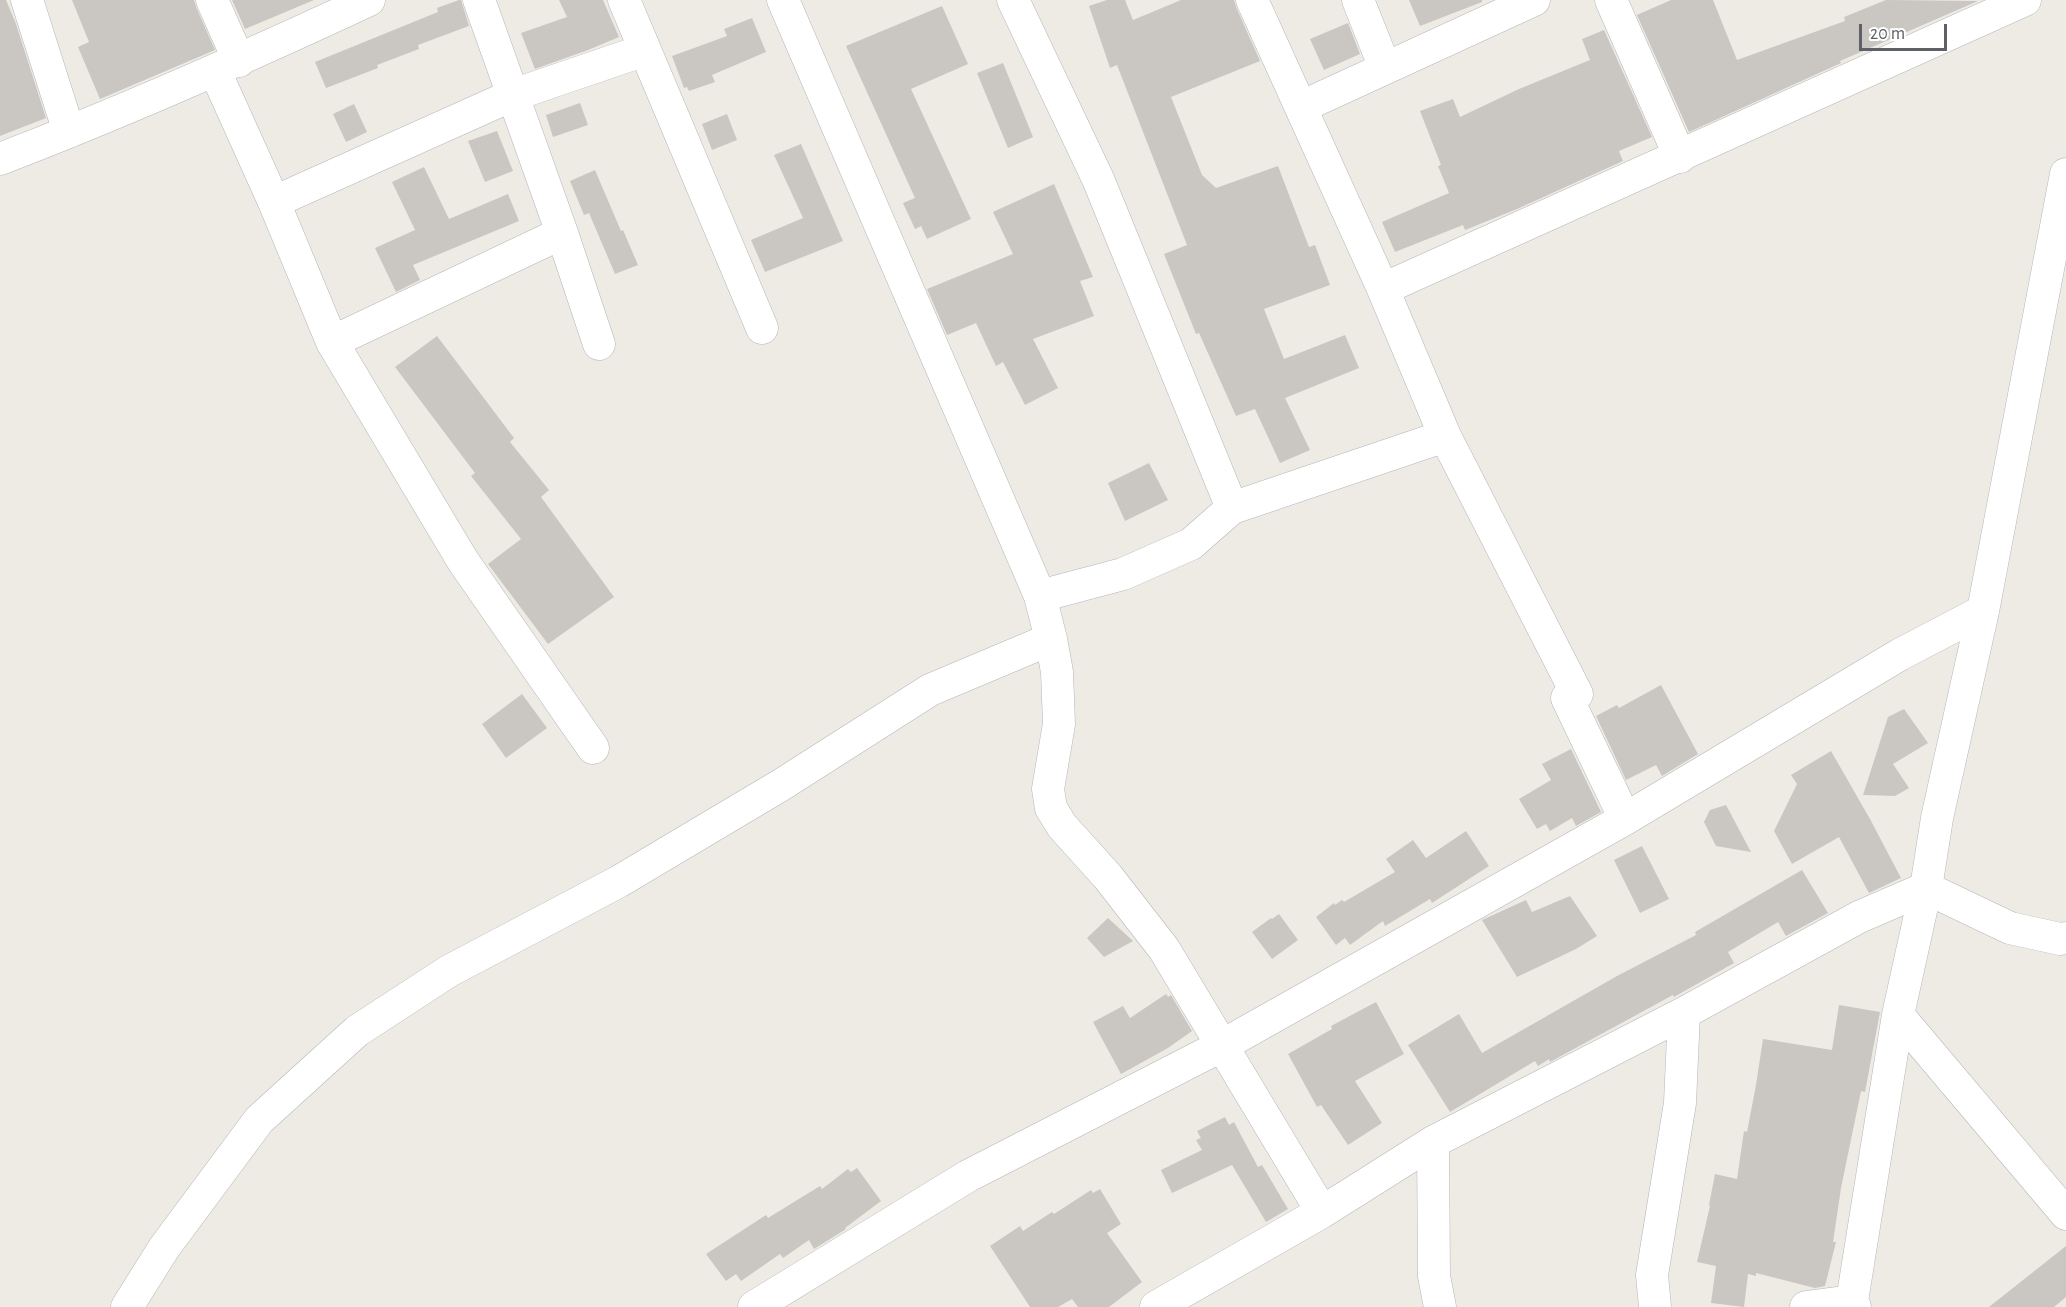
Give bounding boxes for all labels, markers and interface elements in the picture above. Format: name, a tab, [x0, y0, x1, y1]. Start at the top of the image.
scale bar	[1862, 12, 1950, 50]
text: 20 m	[1870, 25, 1905, 43]

